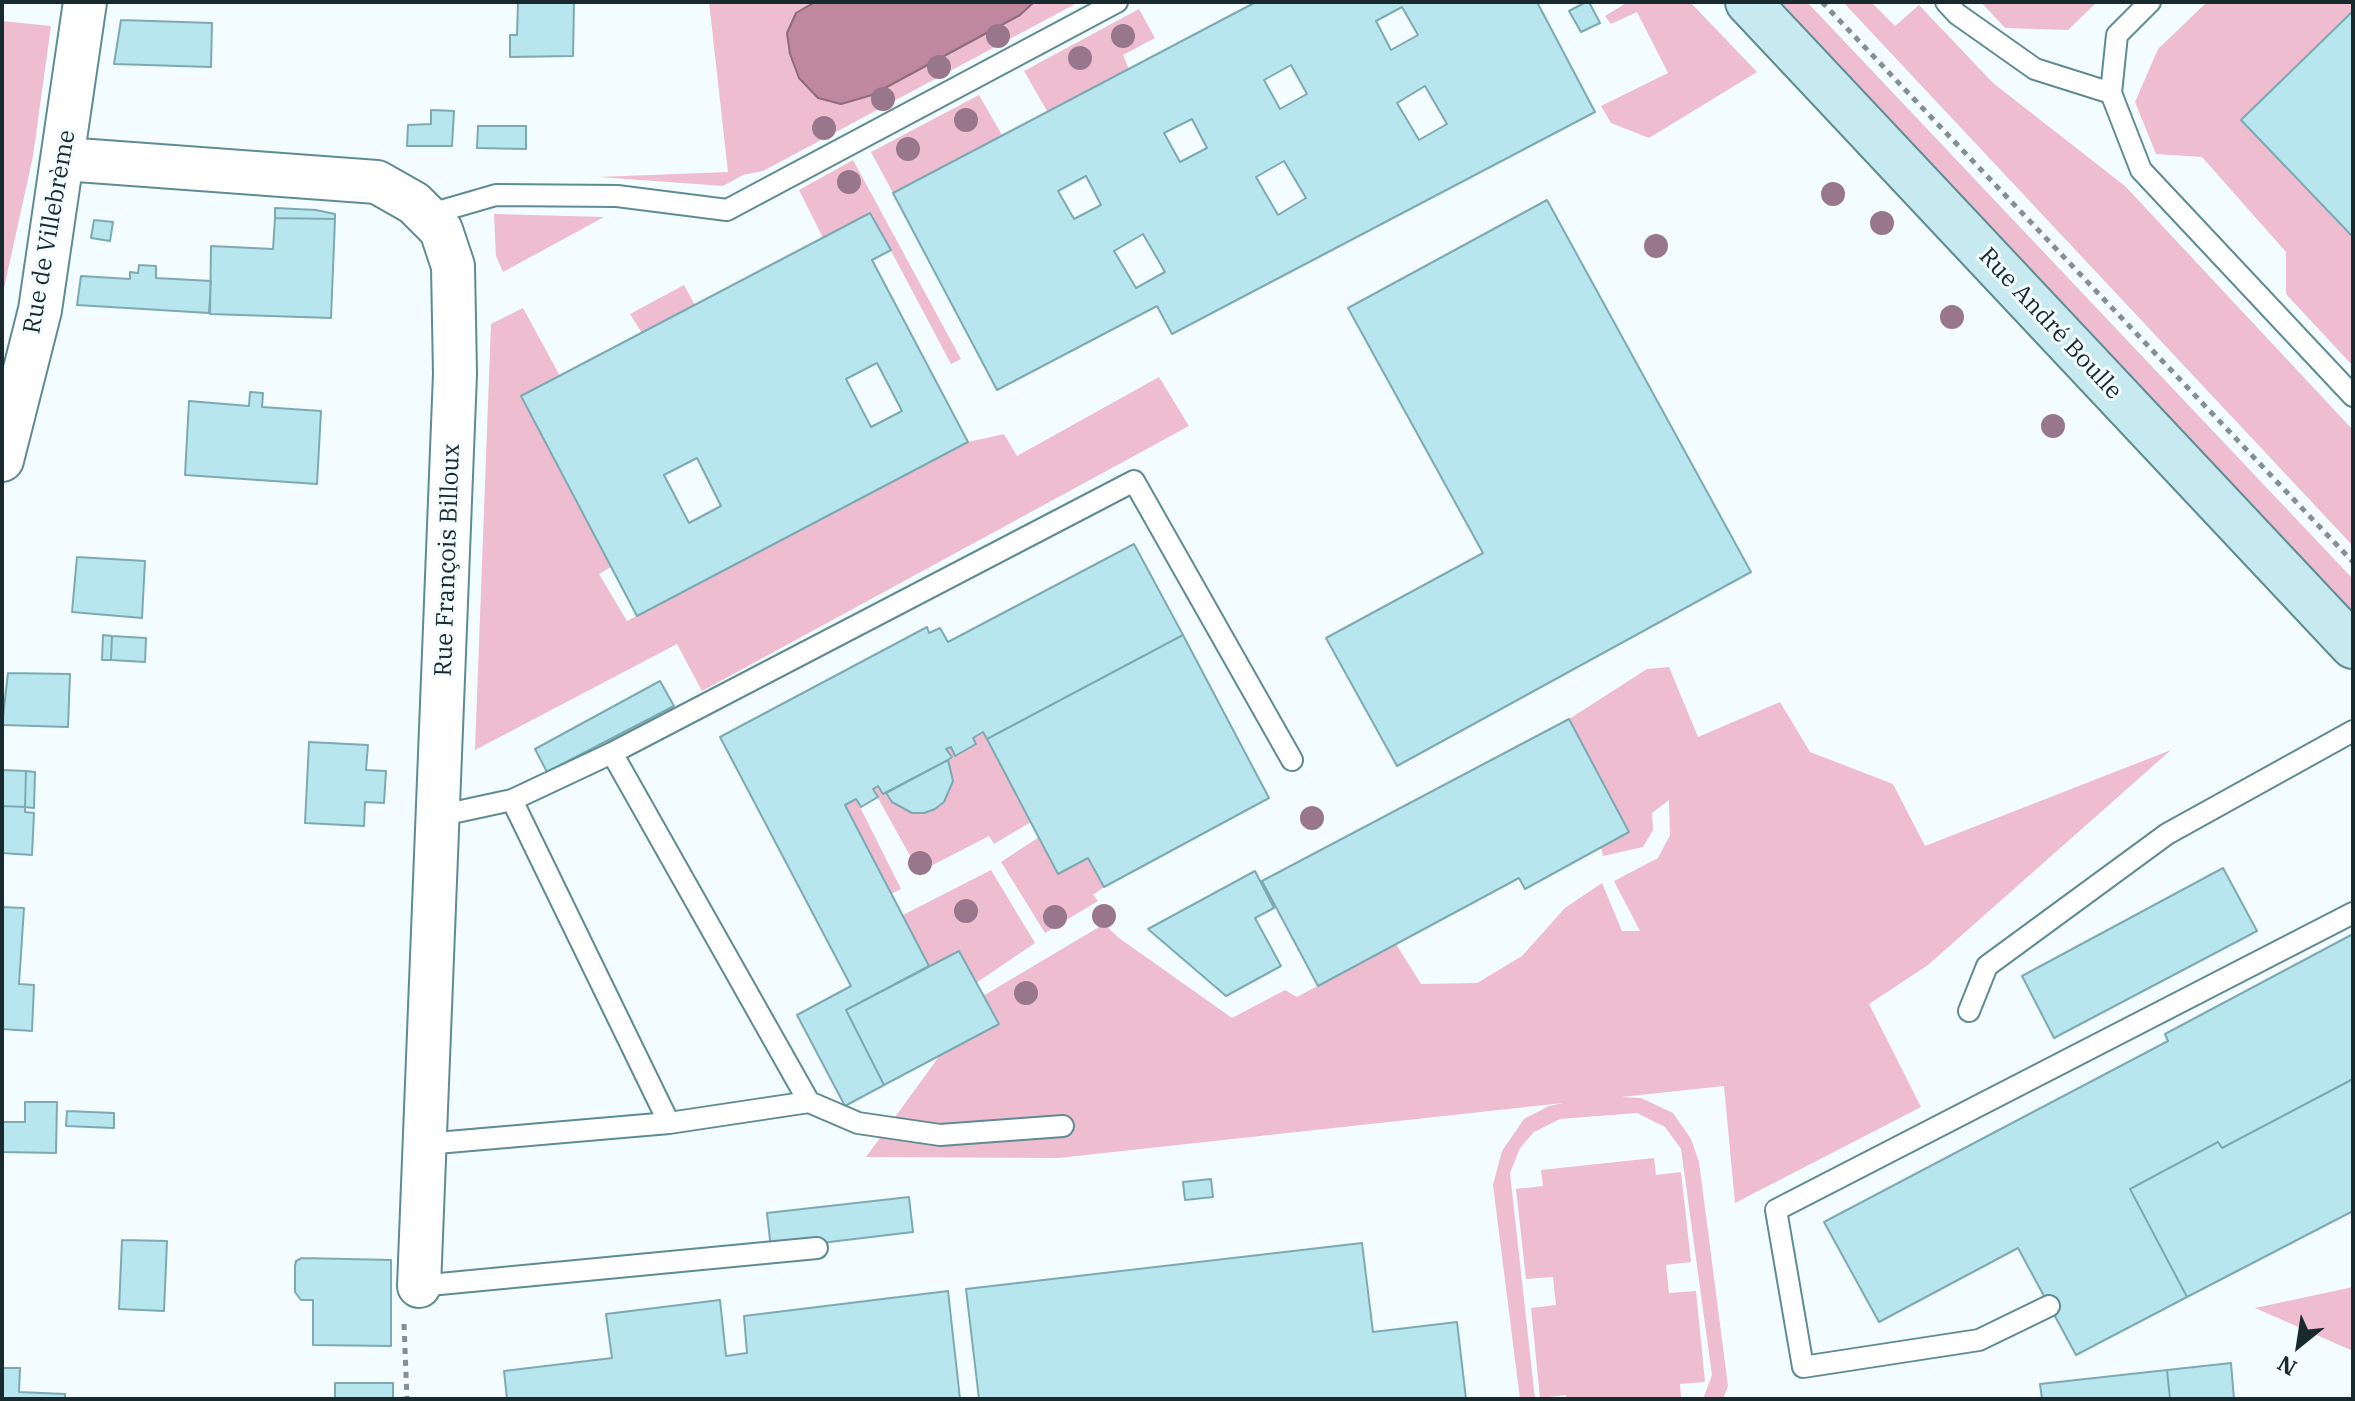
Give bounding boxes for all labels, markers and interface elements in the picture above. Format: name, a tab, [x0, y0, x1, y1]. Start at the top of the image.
street label: Rue de Villebrème	[18, 128, 82, 336]
street label: Rue André Boulle	[1972, 242, 2128, 406]
street label: Rue François Billoux	[430, 443, 466, 677]
north arrow	[2259, 1305, 2339, 1385]
text: N	[2272, 1349, 2302, 1383]

